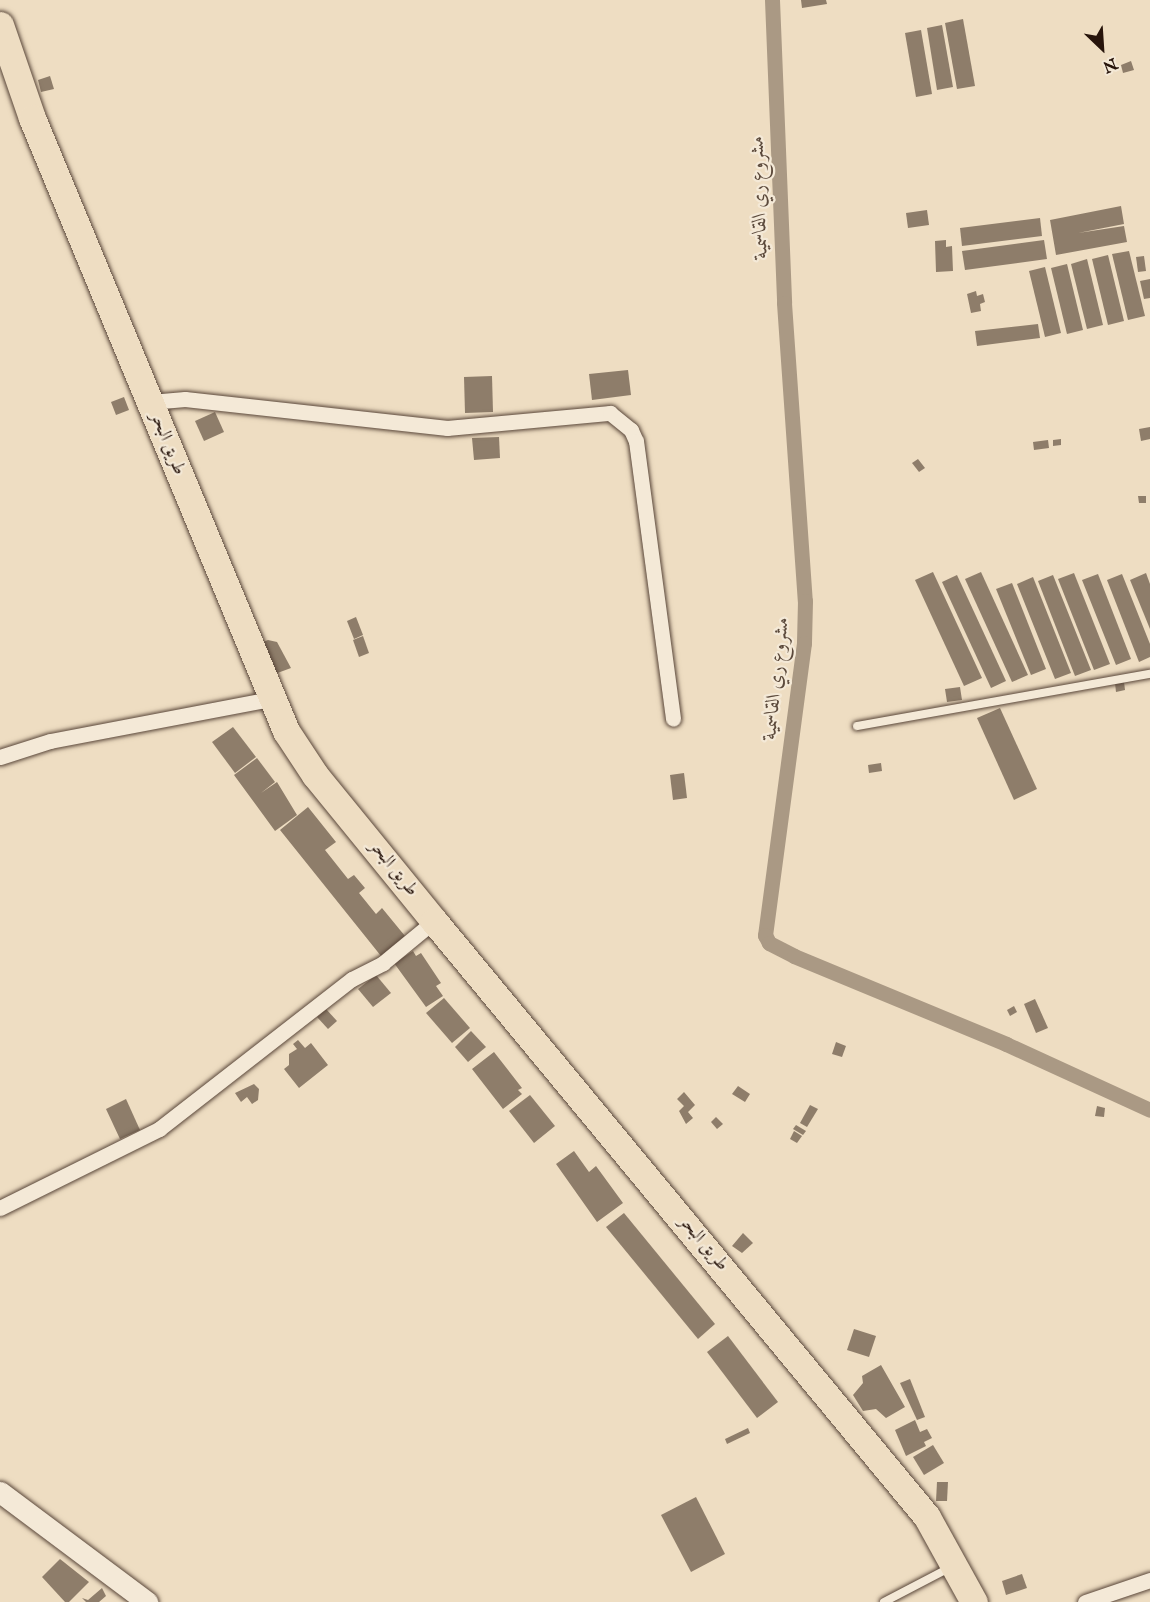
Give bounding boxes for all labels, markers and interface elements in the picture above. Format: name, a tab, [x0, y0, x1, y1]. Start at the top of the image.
north arrow	[1072, 18, 1132, 78]
text: N	[1099, 52, 1120, 76]
water label: مشروع ري القاسمية	[745, 135, 773, 259]
street label: طريق البحر	[145, 410, 189, 478]
water label: مشروع ري القاسمية	[758, 615, 794, 741]
street label: طريق البحر	[364, 837, 422, 901]
street label: طريق البحر	[674, 1212, 732, 1276]

